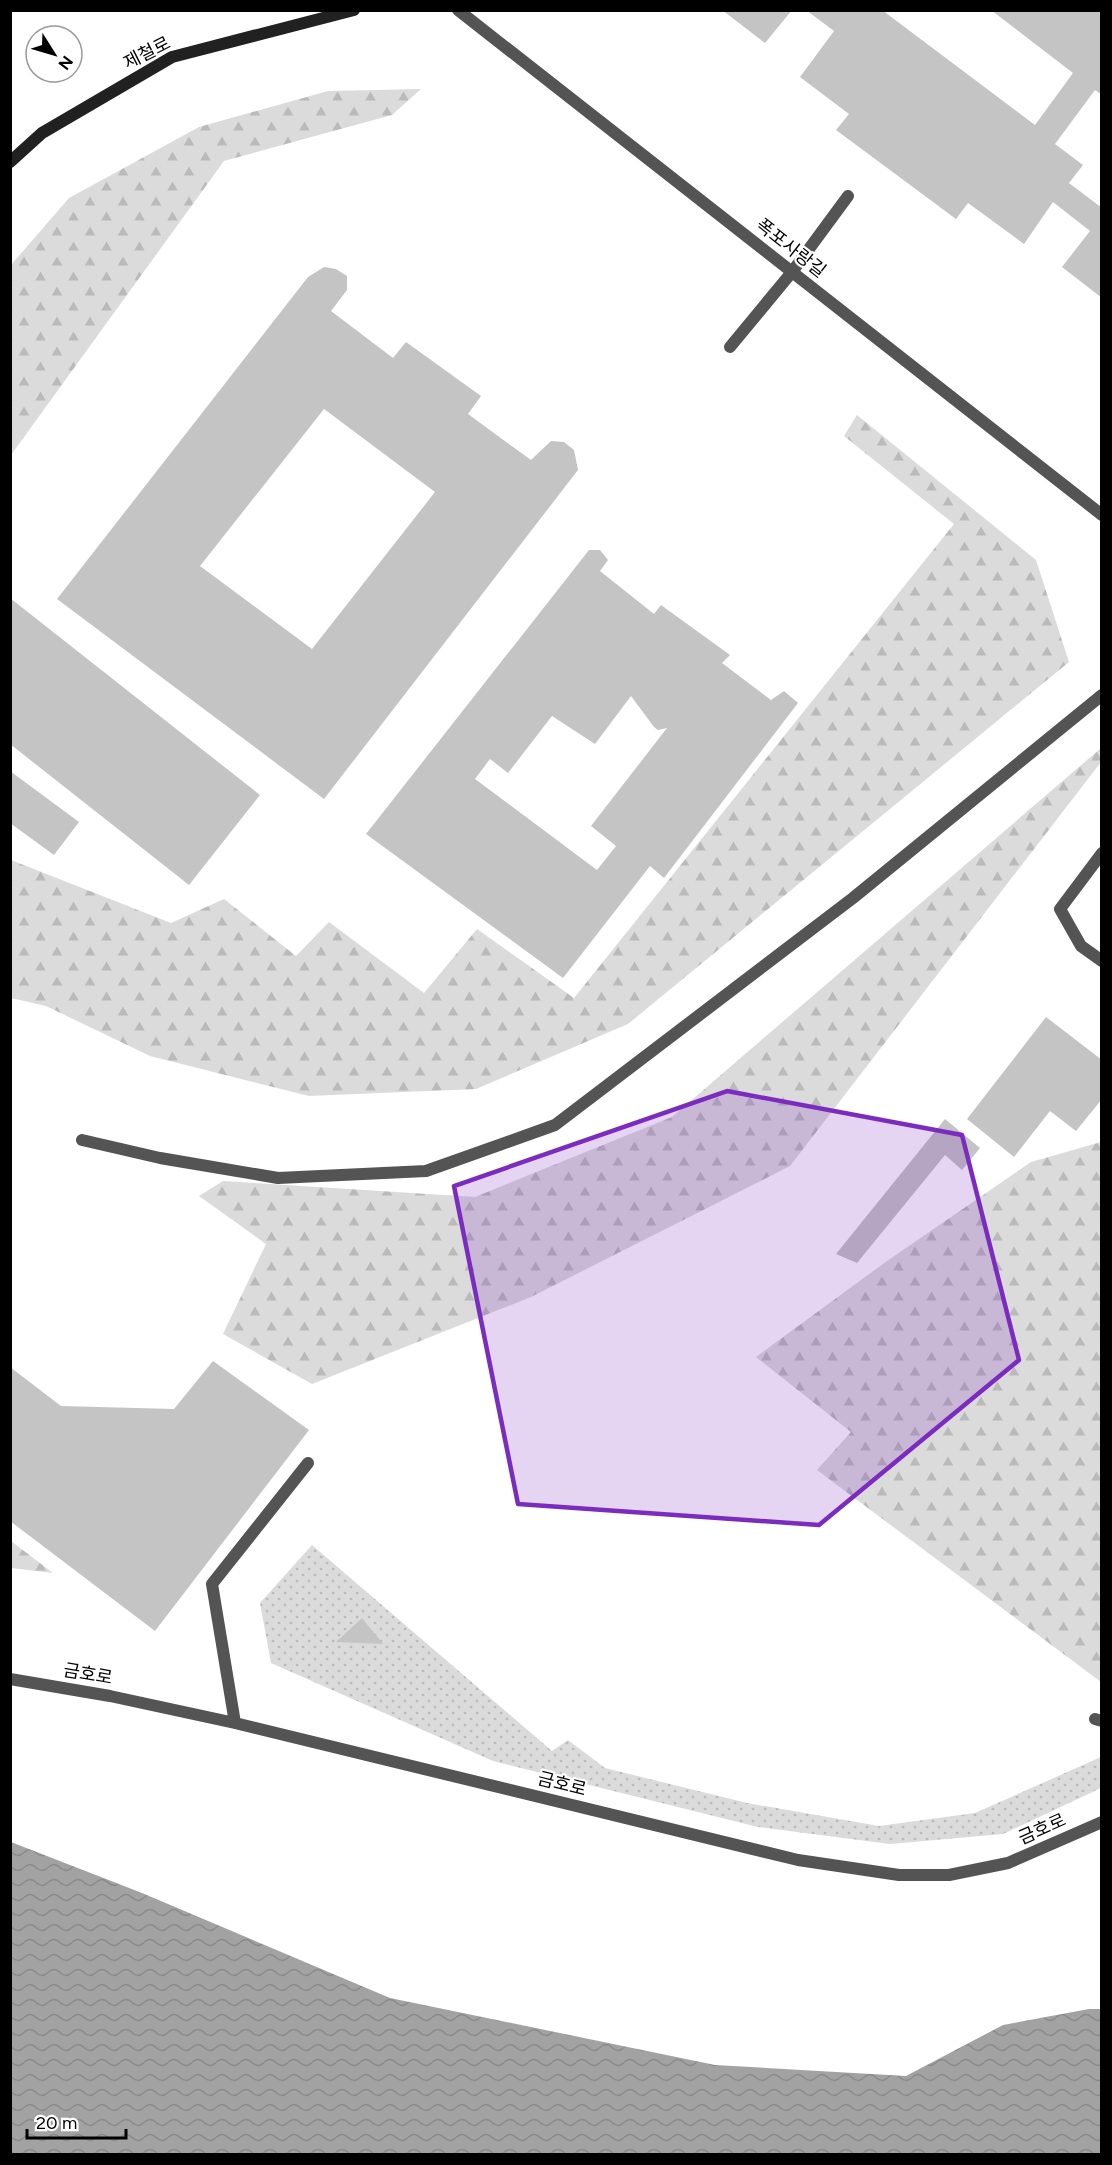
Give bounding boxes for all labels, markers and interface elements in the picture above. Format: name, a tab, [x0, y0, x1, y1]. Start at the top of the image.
north arrow	[24, 24, 84, 84]
street label: 제철로	[120, 32, 174, 74]
text: N	[54, 52, 77, 73]
street label: 폭포사랑길	[752, 214, 830, 282]
street label: 금호로	[62, 1659, 114, 1689]
street label: 금호로	[535, 1767, 589, 1801]
street label: 금호로	[1015, 1809, 1069, 1849]
scale bar	[27, 2102, 126, 2140]
text: 20 m	[36, 2112, 77, 2134]

